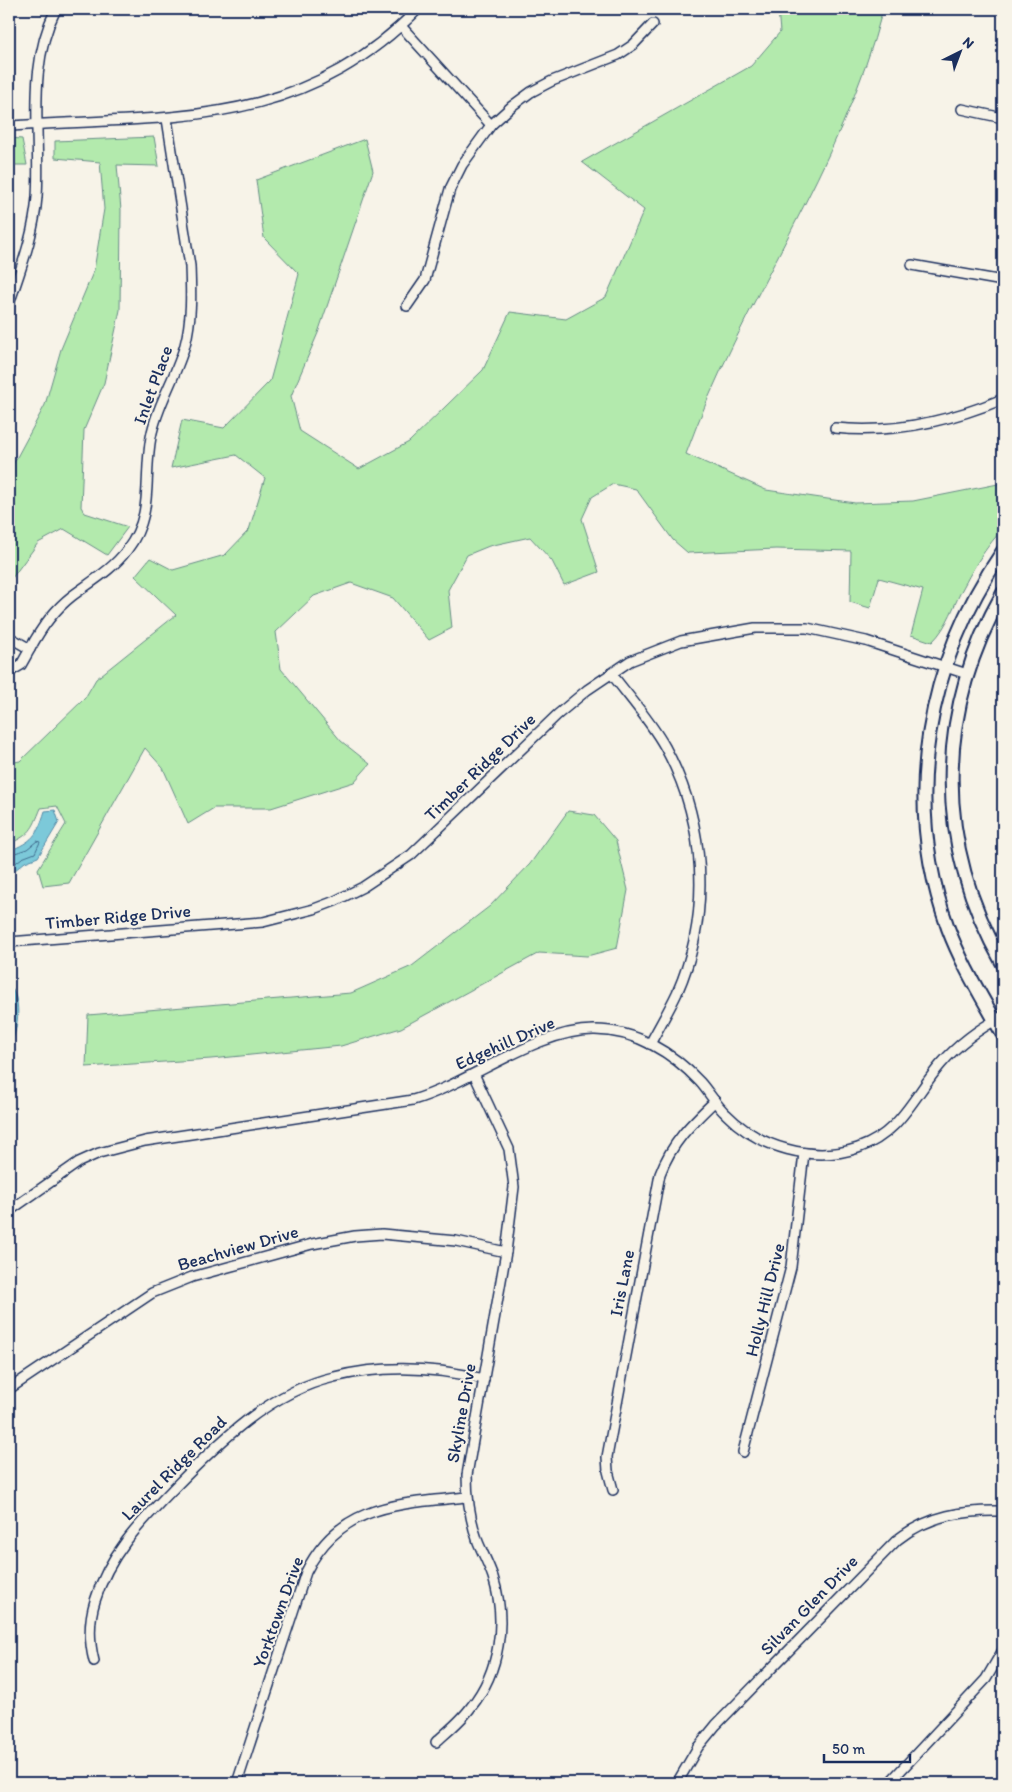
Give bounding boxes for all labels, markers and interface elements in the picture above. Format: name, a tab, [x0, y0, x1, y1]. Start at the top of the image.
north arrow	[934, 28, 984, 78]
text: N	[959, 33, 978, 52]
street label: Inlet Place	[129, 342, 177, 428]
street label: Timber Ridge Drive	[420, 708, 540, 826]
street label: Timber Ridge Drive	[44, 900, 192, 934]
street label: Edgehill Drive	[452, 1011, 558, 1075]
street label: Beachview Drive	[175, 1220, 301, 1276]
street label: Holly Hill Drive	[740, 1241, 790, 1359]
street label: Iris Lane	[605, 1248, 639, 1318]
street label: Skyline Drive	[441, 1362, 481, 1464]
street label: Laurel Ridge Road	[117, 1411, 231, 1525]
street label: Silvan Glen Drive	[756, 1550, 862, 1660]
street label: Yorktown Drive	[248, 1553, 308, 1671]
scale bar	[824, 1732, 911, 1764]
text: 50 m	[832, 1740, 865, 1758]

